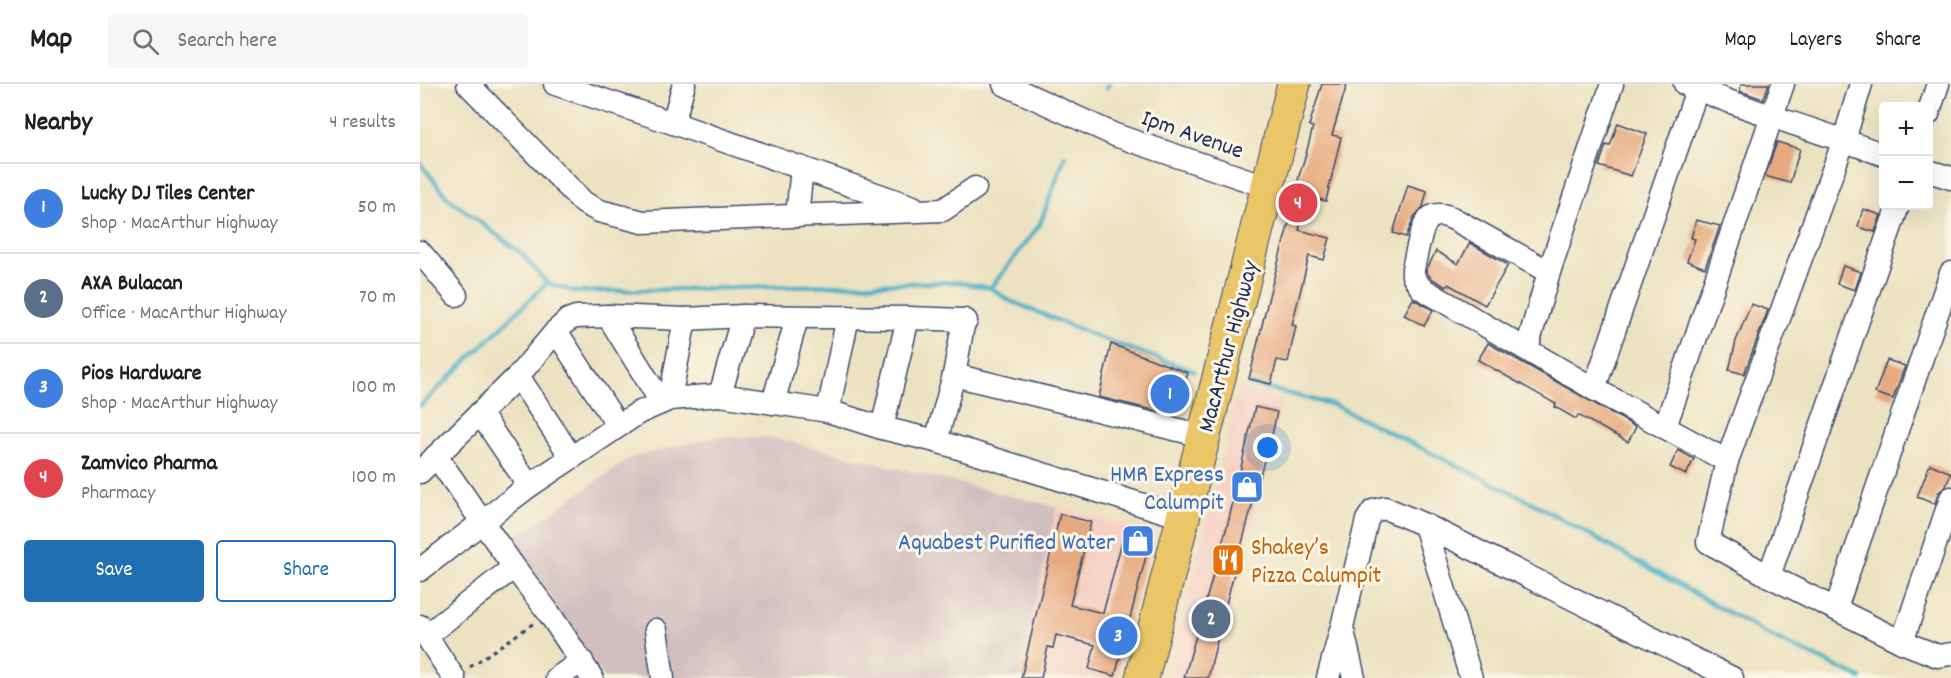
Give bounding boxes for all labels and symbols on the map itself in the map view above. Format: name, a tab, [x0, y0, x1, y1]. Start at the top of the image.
street label: Ipm Avenue	[1136, 102, 1248, 169]
pin: 4	[1278, 180, 1318, 226]
street label: MacArthur Highway	[1191, 256, 1269, 436]
pin: 1	[1150, 372, 1190, 416]
your location	[1253, 433, 1282, 462]
place label: HMR Express Calumpit	[1110, 459, 1224, 521]
shop icon: HMR Express Calumpit	[1229, 469, 1265, 505]
shop icon: Aquabest Purified Water	[1120, 523, 1156, 559]
place label: Aquabest Purified Water	[898, 527, 1115, 561]
place label: Shakey’s Pizza Calumpit	[1251, 532, 1381, 594]
restaurant icon: Shakey’s Pizza Calumpit	[1210, 542, 1246, 578]
pin: 2	[1192, 596, 1230, 642]
pin: 3	[1098, 614, 1138, 658]

